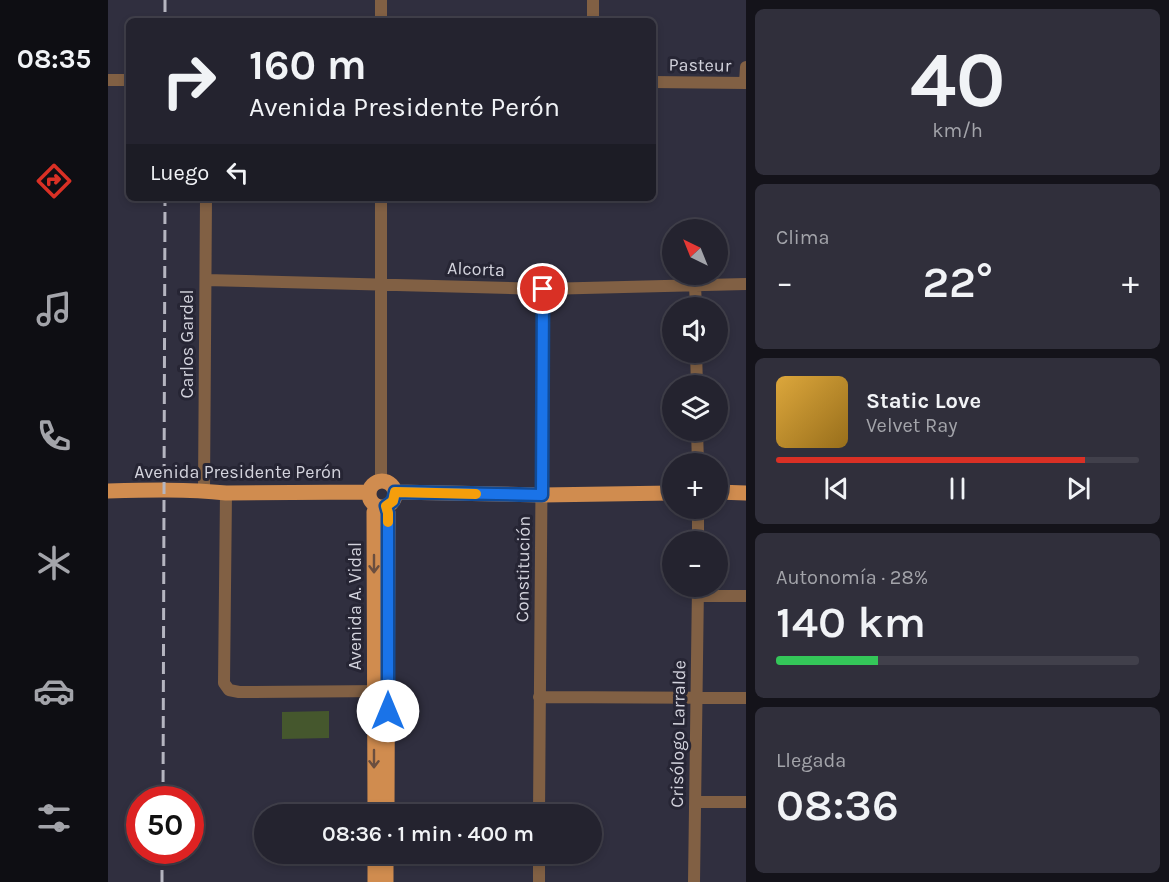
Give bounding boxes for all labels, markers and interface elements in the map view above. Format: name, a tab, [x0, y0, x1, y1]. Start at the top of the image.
text: 40	[910, 34, 1005, 126]
text: 160 m	[249, 40, 367, 90]
icon: right	[150, 42, 228, 120]
text: 08:35	[17, 43, 91, 75]
street label: Pasteur	[668, 53, 732, 77]
text: Avenida Presidente Perón	[249, 91, 560, 123]
text: km/h	[932, 119, 983, 142]
icon: left	[221, 156, 254, 189]
icon: directions	[33, 160, 75, 202]
text: Luego	[150, 160, 209, 186]
north arrow	[662, 219, 728, 285]
map controls	[662, 219, 728, 597]
text: Clima	[776, 226, 830, 249]
text: 22°	[922, 256, 993, 308]
street label: Alcorta	[447, 257, 505, 281]
pin	[517, 263, 568, 314]
text: −	[776, 263, 793, 301]
text: +	[1122, 263, 1139, 301]
icon: arrive	[526, 272, 559, 305]
icon: music	[33, 288, 75, 330]
street label: Carlos Gardel	[176, 289, 198, 399]
button: sound	[662, 297, 728, 363]
button: layers	[662, 375, 728, 441]
text: Static Love	[866, 388, 981, 414]
text: Velvet Ray	[866, 414, 958, 437]
icon: phone	[33, 415, 75, 457]
button: +	[662, 453, 728, 519]
street label: Avenida Presidente Perón	[134, 461, 342, 483]
icon: previous	[820, 472, 853, 505]
icon: pause	[941, 472, 974, 505]
icon: next	[1062, 472, 1095, 505]
street label: Constitución	[511, 516, 535, 622]
button: −	[662, 531, 728, 597]
icon: climate	[33, 542, 75, 584]
street label: Avenida A. Vidal	[344, 542, 366, 670]
one-way arrow	[368, 553, 380, 573]
text: Autonomía · 28%	[776, 566, 928, 589]
text: 140 km	[776, 596, 926, 648]
street label: Crisólogo Larralde	[666, 660, 690, 808]
icon: car	[33, 670, 75, 712]
position arrow	[356, 679, 420, 743]
one-way arrow	[368, 748, 380, 768]
text: Llegada	[776, 749, 846, 772]
text: 08:36	[776, 779, 899, 831]
speed limit sign: 50	[126, 786, 204, 864]
icon: filters	[33, 797, 75, 839]
text: 08:36 · 1 min · 400 m	[322, 821, 534, 847]

